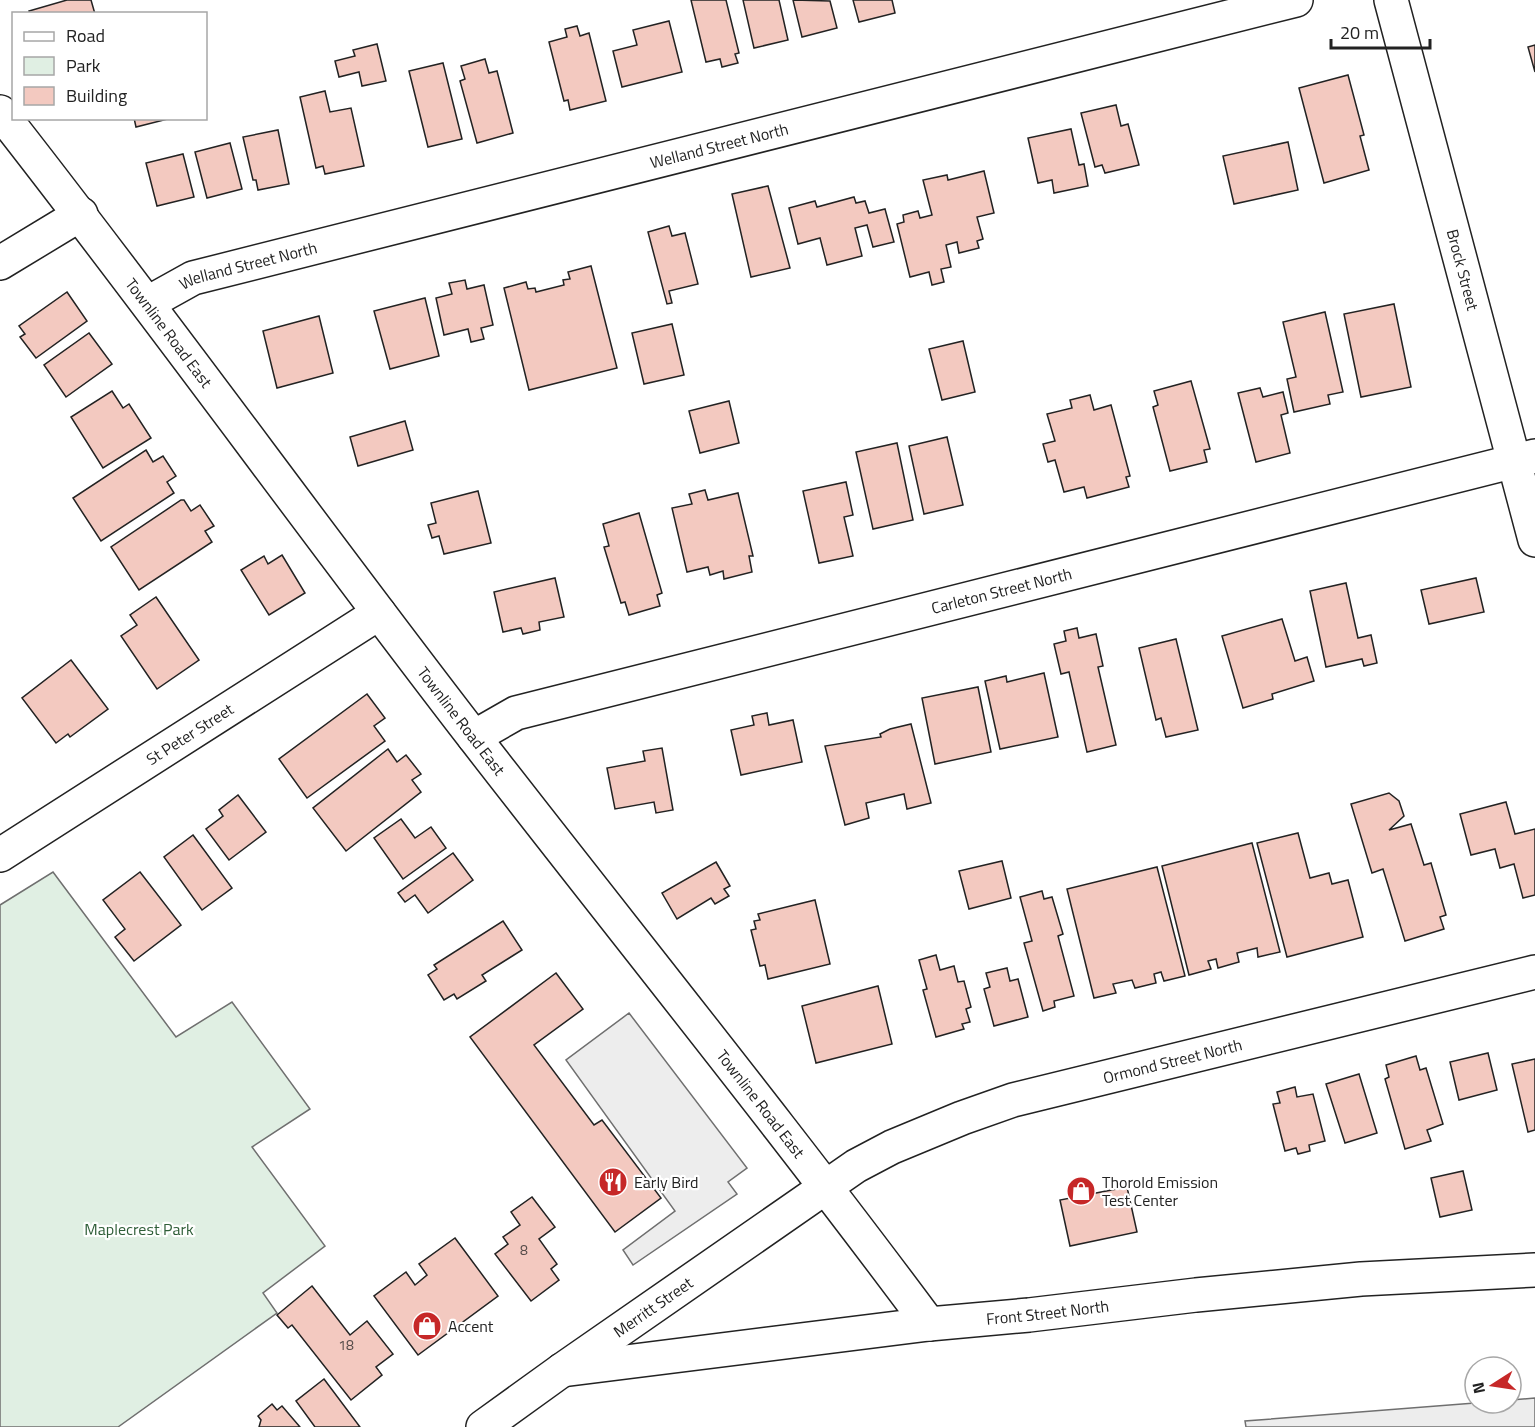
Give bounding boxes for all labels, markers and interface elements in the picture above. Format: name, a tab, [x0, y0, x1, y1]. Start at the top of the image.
legend	[12, 12, 207, 120]
scale bar	[1331, 12, 1430, 50]
text: 20 m	[1340, 19, 1379, 46]
text: Road	[66, 22, 105, 49]
text: Park	[66, 52, 101, 79]
text: Building	[66, 82, 127, 109]
street label: Welland Street North	[647, 116, 791, 174]
street label: Brock Street	[1441, 226, 1485, 313]
street label: Welland Street North	[175, 235, 319, 295]
street label: Townline Road East	[120, 273, 218, 393]
street label: Carleton Street North	[929, 561, 1074, 620]
street label: Townline Road East	[412, 661, 511, 781]
street label: St Peter Street	[141, 697, 238, 771]
street label: Ormond Street North	[1100, 1032, 1244, 1090]
street label: Townline Road East	[711, 1044, 811, 1163]
restaurant icon: Early Bird	[597, 1166, 629, 1198]
place label: Early Bird	[634, 1170, 699, 1194]
place label: Thorold Emission Test Center	[1102, 1170, 1218, 1212]
shop icon: Thorold Emission Test Center	[1065, 1175, 1097, 1207]
park label: Maplecrest Park	[84, 1217, 194, 1241]
house number: 8	[520, 1239, 528, 1260]
street label: Merritt Street	[608, 1271, 698, 1343]
street label: Front Street North	[985, 1294, 1110, 1331]
shop icon: Accent	[411, 1310, 443, 1342]
place label: Accent	[448, 1314, 494, 1338]
house number: 18	[338, 1334, 354, 1355]
north arrow	[1463, 1355, 1523, 1415]
text: N	[1465, 1380, 1491, 1396]

